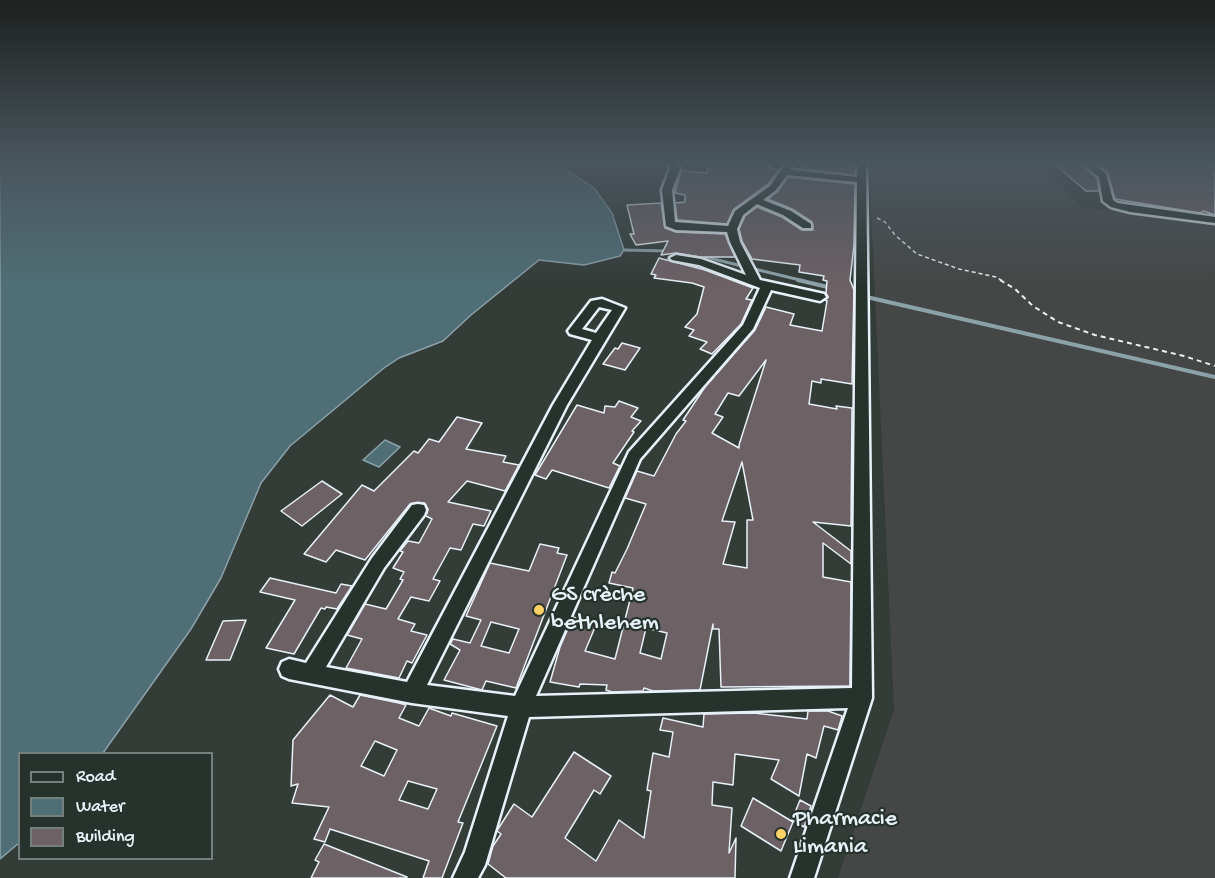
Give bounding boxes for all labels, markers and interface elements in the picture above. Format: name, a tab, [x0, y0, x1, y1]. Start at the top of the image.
place label: GS crèche bethlehem	[551, 582, 659, 638]
marker: GS crèche bethlehem	[532, 603, 546, 617]
legend	[18, 752, 213, 860]
text: Road	[76, 767, 115, 788]
text: Water	[76, 797, 124, 818]
place label: Pharmacie Limania	[793, 806, 897, 862]
text: Building	[76, 827, 135, 848]
marker: Pharmacie Limania	[774, 827, 788, 841]

